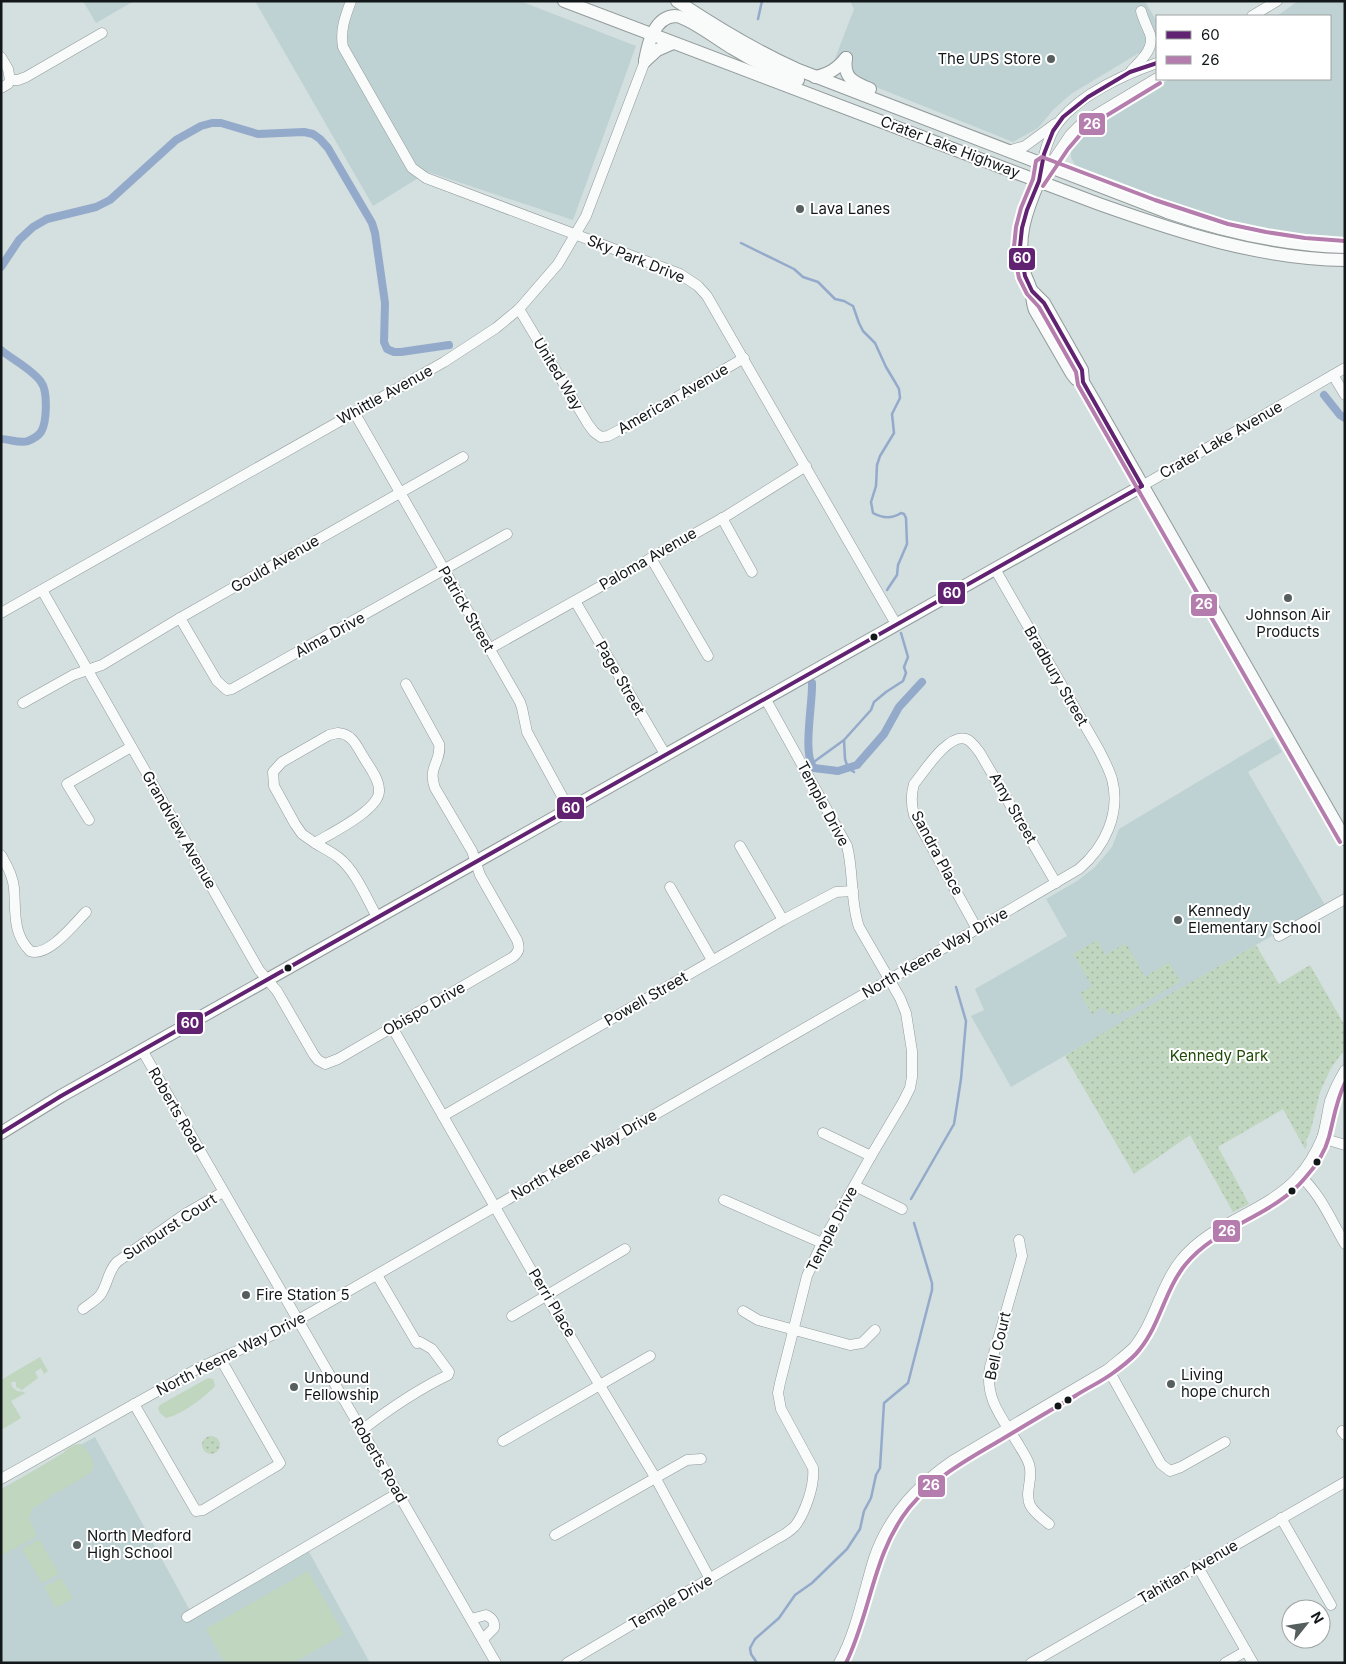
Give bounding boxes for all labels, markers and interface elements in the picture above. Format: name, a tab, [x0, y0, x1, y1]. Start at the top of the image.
legend	[1156, 15, 1331, 80]
text: 60	[1201, 25, 1220, 44]
place label: The UPS Store	[937, 49, 1041, 68]
text: 26	[1201, 50, 1219, 69]
marker: The UPS Store	[1045, 53, 1057, 65]
street label: Crater Lake Highway	[878, 111, 1023, 182]
line badge: 26	[1078, 112, 1106, 136]
text: 26	[1083, 115, 1101, 132]
place label: Lava Lanes	[810, 199, 890, 218]
marker: Lava Lanes	[794, 203, 806, 215]
street label: Sky Park Drive	[584, 230, 688, 287]
line badge: 60	[1008, 247, 1036, 271]
text: 60	[1013, 249, 1031, 266]
street label: United Way	[529, 334, 588, 414]
street label: American Avenue	[614, 359, 731, 438]
street label: Whittle Avenue	[334, 361, 436, 429]
street label: Crater Lake Avenue	[1156, 397, 1286, 483]
street label: Paloma Avenue	[596, 523, 700, 594]
street label: Gould Avenue	[227, 531, 322, 596]
street label: Patrick Street	[434, 563, 499, 655]
line badge: 60	[937, 581, 966, 605]
text: 60	[943, 584, 961, 601]
marker: Johnson Air Products	[1282, 592, 1294, 604]
line badge: 26	[1190, 593, 1218, 617]
text: 26	[1195, 595, 1213, 612]
place label: Johnson Air Products	[1246, 605, 1331, 641]
street label: Alma Drive	[291, 608, 368, 662]
street label: Bradbury Street	[1020, 623, 1093, 729]
unlabelled marker	[869, 632, 879, 642]
street label: Page Street	[592, 637, 649, 718]
street label: Temple Drive	[793, 758, 854, 849]
street label: Grandview Avenue	[138, 767, 221, 892]
street label: Amy Street	[986, 769, 1041, 846]
line badge: 60	[556, 796, 585, 820]
text: 60	[562, 799, 580, 816]
street label: Sandra Place	[907, 807, 968, 898]
place label: Kennedy Elementary School	[1188, 901, 1321, 937]
street label: North Keene Way Drive	[859, 903, 1011, 1002]
marker: Kennedy Elementary School	[1172, 914, 1184, 926]
unlabelled marker	[283, 963, 293, 973]
street label: Powell Street	[601, 967, 691, 1030]
street label: Obispo Drive	[379, 977, 468, 1040]
line badge: 60	[176, 1011, 204, 1035]
text: 60	[181, 1014, 199, 1031]
park label: Kennedy Park	[1170, 1046, 1269, 1065]
street label: Roberts Road	[144, 1064, 208, 1156]
street label: North Keene Way Drive	[508, 1105, 660, 1204]
unlabelled marker	[1312, 1157, 1322, 1167]
street label: Temple Drive	[802, 1183, 861, 1275]
unlabelled marker	[1287, 1186, 1297, 1196]
street label: Sunburst Court	[119, 1189, 220, 1264]
line badge: 26	[1212, 1219, 1241, 1243]
text: 26	[1218, 1222, 1236, 1239]
street label: Perri Place	[525, 1265, 580, 1341]
place label: Fire Station 5	[256, 1285, 350, 1304]
marker: Fire Station 5	[240, 1289, 252, 1301]
street label: North Keene Way Drive	[153, 1308, 309, 1399]
street label: Bell Court	[980, 1310, 1015, 1382]
place label: Living hope church	[1181, 1365, 1270, 1401]
place label: Unbound Fellowship	[304, 1368, 379, 1404]
marker: Living hope church	[1165, 1378, 1177, 1390]
marker: Unbound Fellowship	[288, 1381, 300, 1393]
unlabelled marker	[1063, 1395, 1073, 1405]
unlabelled marker	[1053, 1401, 1063, 1411]
street label: Roberts Road	[347, 1414, 411, 1506]
line badge: 26	[917, 1474, 946, 1498]
text: 26	[922, 1476, 940, 1493]
place label: North Medford High School	[87, 1526, 191, 1562]
street label: Tahitian Avenue	[1134, 1535, 1241, 1608]
marker: North Medford High School	[71, 1539, 83, 1551]
street label: Temple Drive	[626, 1570, 716, 1633]
north arrow	[1281, 1599, 1331, 1649]
text: N	[1308, 1608, 1328, 1626]

